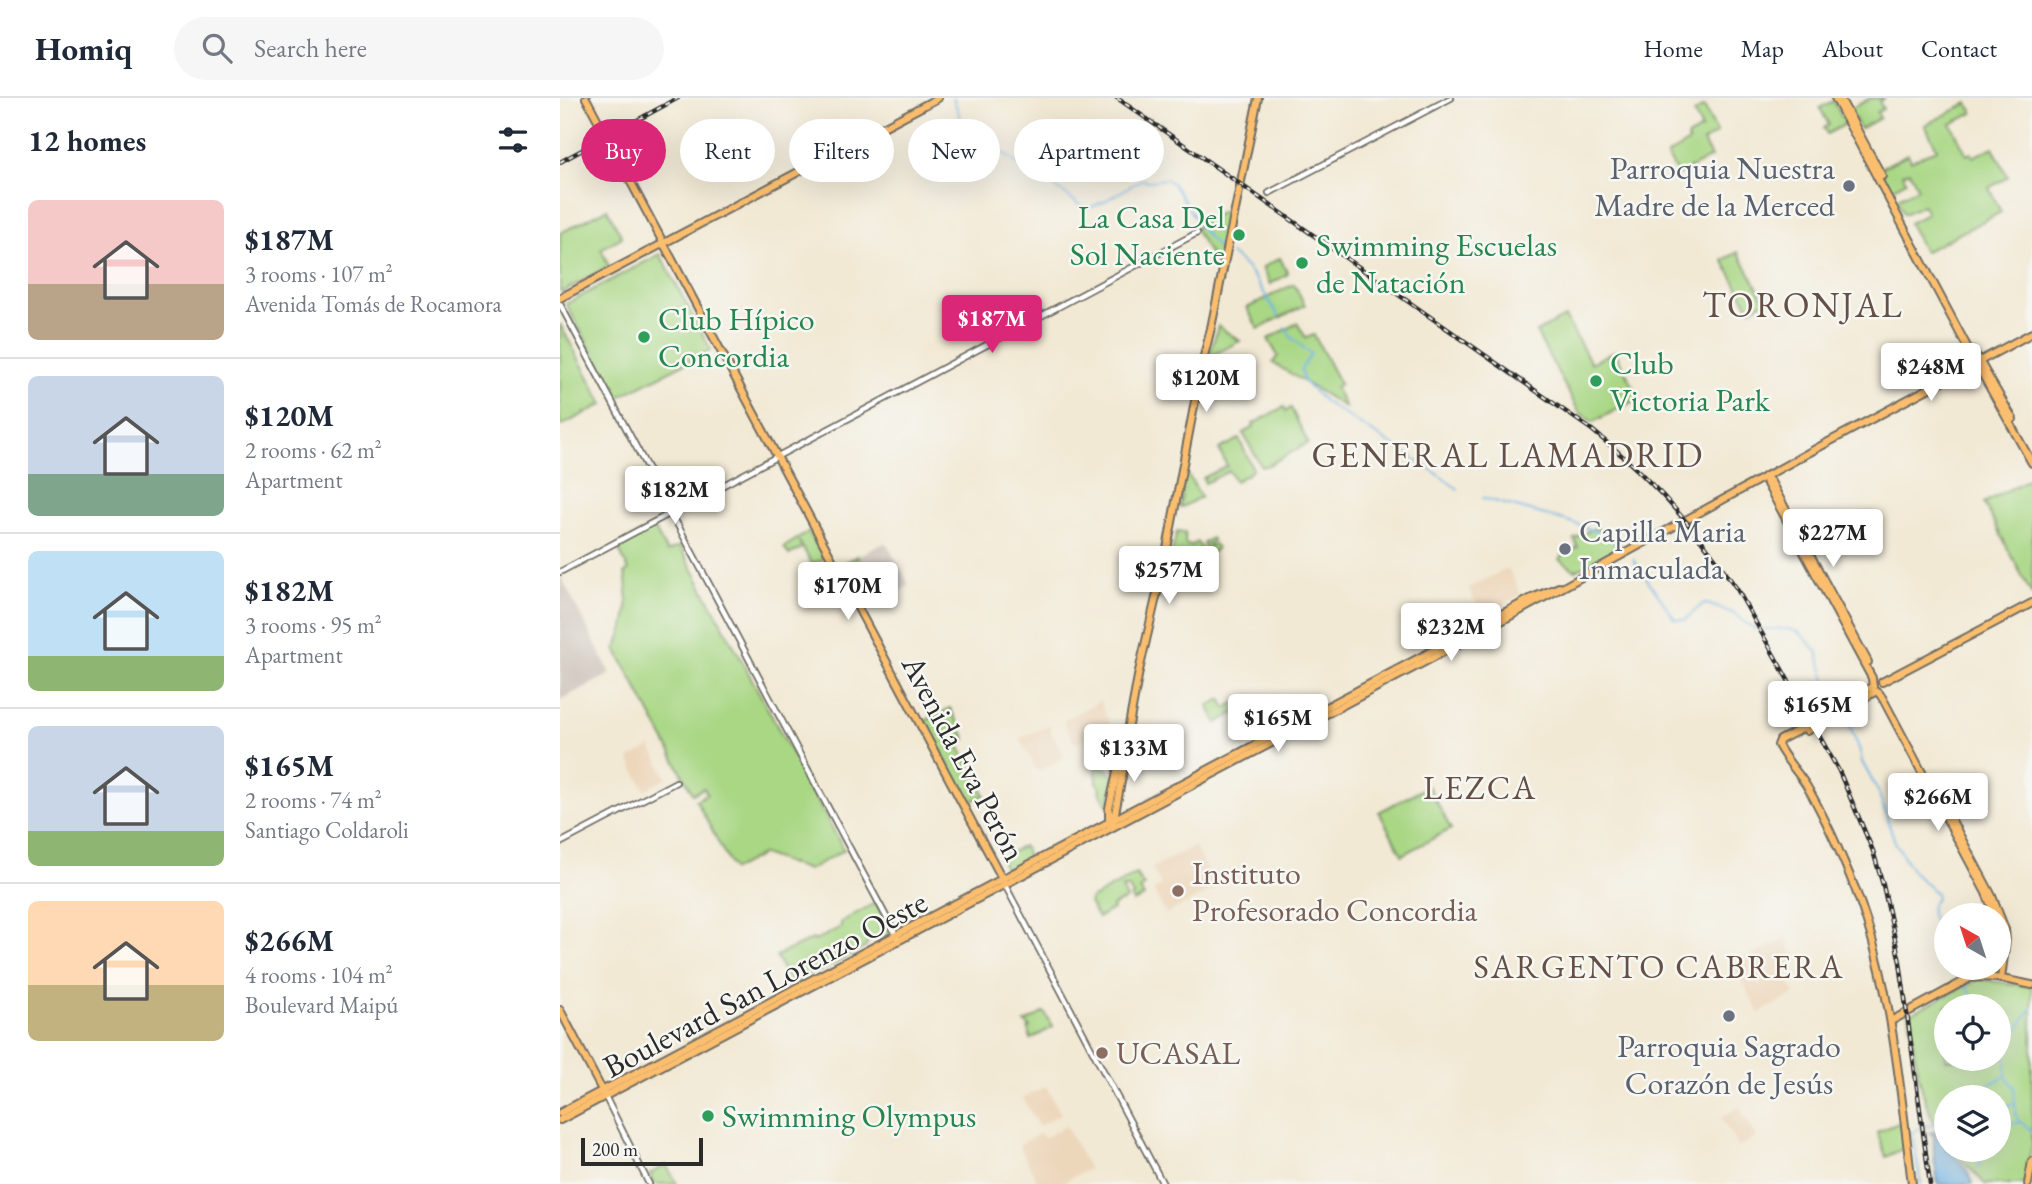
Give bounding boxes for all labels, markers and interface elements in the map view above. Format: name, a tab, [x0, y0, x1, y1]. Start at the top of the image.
search box	[174, 17, 664, 80]
text: Homiq	[35, 27, 132, 70]
icon: search	[198, 29, 236, 67]
text: Search here	[254, 31, 367, 65]
text: Home	[1643, 33, 1703, 64]
text: Map	[1741, 33, 1784, 64]
text: About	[1822, 33, 1883, 64]
text: Contact	[1921, 33, 1997, 64]
chip: Buy	[581, 119, 666, 182]
chip: Rent	[680, 119, 775, 182]
chip: Filters	[789, 119, 894, 182]
chip: New	[908, 119, 1000, 182]
chip: Apartment	[1014, 119, 1164, 182]
text: 12 homes	[28, 121, 146, 160]
icon: filters	[494, 121, 532, 159]
place label: Parroquia Nuestra Madre de la Merced	[1594, 147, 1836, 226]
marker: Parroquia Nuestra Madre de la Merced	[1841, 178, 1857, 194]
place label: La Casa Del Sol Naciente	[1070, 196, 1225, 275]
text: $187M	[245, 220, 334, 259]
place label: Swimming Escuelas de Natación	[1316, 224, 1557, 303]
marker: La Casa Del Sol Naciente	[1231, 227, 1247, 243]
icon: home	[84, 228, 168, 312]
marker: Swimming Escuelas de Natación	[1294, 255, 1310, 271]
text: 3 rooms · 107 m²	[245, 259, 393, 289]
district label: TORONJAL	[1702, 282, 1904, 327]
text: Avenida Tomás de Rocamora	[245, 289, 502, 319]
pin: $187M	[943, 296, 1041, 355]
place label: Club Hípico Concordia	[658, 298, 815, 377]
text: $187M	[958, 303, 1026, 333]
marker: Club Hípico Concordia	[636, 329, 652, 345]
place label: Club Victoria Park	[1610, 342, 1771, 421]
pin: $248M	[1882, 344, 1980, 403]
text: $248M	[1897, 351, 1965, 381]
pin: $120M	[1157, 354, 1255, 414]
text: $120M	[1172, 362, 1240, 392]
marker: Club Victoria Park	[1588, 373, 1604, 389]
text: $120M	[245, 396, 334, 435]
icon: home	[84, 404, 168, 488]
district label: GENERAL LAMADRID	[1312, 432, 1704, 477]
text: 2 rooms · 62 m²	[245, 435, 382, 465]
text: Apartment	[245, 465, 343, 495]
pin: $182M	[626, 466, 724, 526]
text: $182M	[641, 474, 709, 504]
place label: Capilla Maria Inmaculada	[1579, 510, 1746, 589]
pin: $227M	[1784, 510, 1882, 569]
text: $227M	[1799, 517, 1867, 547]
marker: Capilla Maria Inmaculada	[1557, 541, 1573, 557]
pin: $257M	[1120, 546, 1218, 606]
text: $257M	[1135, 554, 1203, 584]
pin: $170M	[799, 562, 897, 622]
text: $170M	[814, 570, 882, 600]
text: $182M	[245, 571, 334, 610]
icon: home	[84, 579, 168, 663]
pin: $232M	[1402, 603, 1500, 663]
text: 3 rooms · 95 m²	[245, 610, 382, 640]
text: $232M	[1417, 611, 1485, 641]
text: Apartment	[245, 640, 343, 670]
street label: Avenida Eva Perón	[892, 647, 1036, 868]
pin: $165M	[1769, 682, 1867, 741]
text: $165M	[1784, 689, 1852, 719]
pin: $165M	[1229, 694, 1327, 754]
text: $165M	[1244, 702, 1312, 732]
pin: $133M	[1085, 724, 1183, 784]
text: $133M	[1100, 732, 1168, 762]
text: $165M	[245, 746, 334, 785]
icon: home	[84, 754, 168, 838]
district label: LEZCA	[1423, 766, 1537, 809]
pin: $266M	[1889, 774, 1987, 833]
text: $266M	[1904, 781, 1972, 811]
text: 2 rooms · 74 m²	[245, 785, 382, 815]
text: Santiago Coldaroli	[245, 815, 409, 845]
place label: Instituto Profesorado Concordia	[1192, 852, 1478, 931]
street label: Boulevard San Lorenzo Oeste	[596, 881, 934, 1087]
marker: Instituto Profesorado Concordia	[1170, 883, 1186, 899]
north arrow	[1934, 903, 2011, 980]
map controls	[1934, 903, 2011, 1162]
text: $266M	[245, 921, 334, 960]
icon: home	[84, 929, 168, 1013]
district label: SARGENTO CABRERA	[1473, 945, 1845, 988]
text: 4 rooms · 104 m²	[245, 960, 393, 990]
text: Boulevard Maipú	[245, 990, 398, 1020]
button: locate	[1934, 994, 2011, 1071]
marker: Parroquia Sagrado Corazón de Jesús	[1721, 1008, 1737, 1024]
place label: Parroquia Sagrado Corazón de Jesús	[1617, 1025, 1841, 1104]
place label: UCASAL	[1116, 1032, 1241, 1074]
marker: UCASAL	[1094, 1045, 1110, 1061]
button: layers	[1934, 1085, 2011, 1162]
place label: Swimming Olympus	[722, 1095, 976, 1137]
marker: Swimming Olympus	[700, 1108, 716, 1124]
scale bar	[581, 1135, 704, 1167]
text: 200 m	[592, 1137, 638, 1162]

